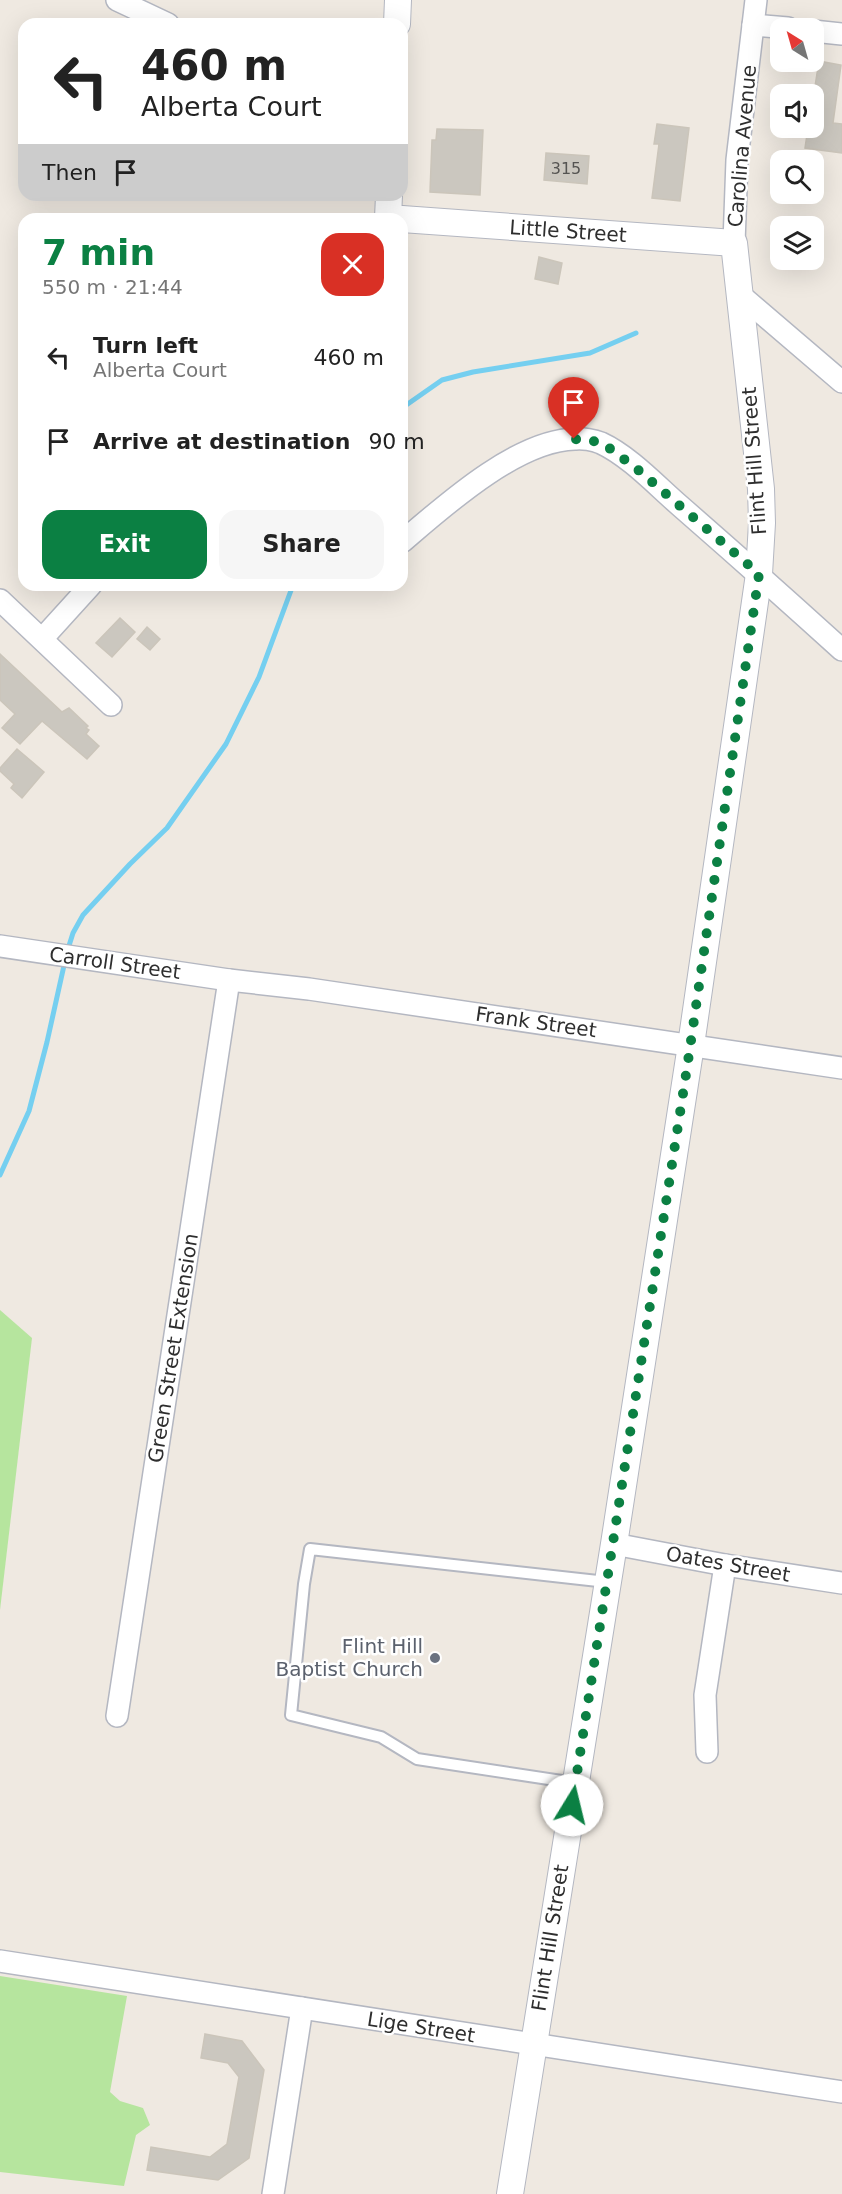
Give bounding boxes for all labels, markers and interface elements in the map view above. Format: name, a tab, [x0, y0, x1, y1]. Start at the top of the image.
north arrow	[770, 18, 824, 72]
map controls	[770, 18, 824, 270]
text: 460 m	[141, 41, 287, 90]
icon: left	[42, 42, 120, 120]
street label: Carolina Avenue	[723, 64, 761, 228]
button: sound	[770, 84, 824, 138]
text: Alberta Court	[141, 91, 322, 122]
button: search	[770, 150, 824, 204]
icon: arrive	[109, 156, 142, 189]
house number: 315	[551, 159, 581, 178]
text: Then	[42, 160, 97, 185]
street label: Little Street	[509, 215, 628, 247]
button: layers	[770, 216, 824, 270]
text: 7 min	[42, 232, 155, 273]
button: close	[321, 233, 384, 296]
text: 550 m · 21:44	[42, 275, 183, 299]
text: Turn left	[93, 333, 198, 358]
icon: left	[42, 341, 75, 374]
text: 460 m	[314, 345, 384, 370]
text: Alberta Court	[93, 358, 227, 382]
pin	[548, 377, 599, 439]
icon: arrive	[557, 386, 590, 419]
street label: Flint Hill Street	[737, 386, 771, 536]
icon: arrive	[42, 425, 75, 458]
text: Arrive at destination	[93, 429, 350, 454]
text: 90 m	[368, 429, 425, 454]
button: Exit	[42, 510, 207, 579]
button: Share	[219, 510, 384, 579]
street label: Carroll Street	[48, 942, 182, 984]
street label: Frank Street	[474, 1002, 598, 1042]
street label: Green Street Extension	[143, 1231, 203, 1465]
street label: Oates Street	[664, 1541, 792, 1587]
place label: Flint Hill Baptist Church	[276, 1634, 423, 1681]
marker: Flint Hill Baptist Church	[428, 1651, 442, 1665]
position arrow	[540, 1773, 604, 1837]
street label: Flint Hill Street	[527, 1863, 573, 2013]
street label: Lige Street	[365, 2007, 477, 2047]

